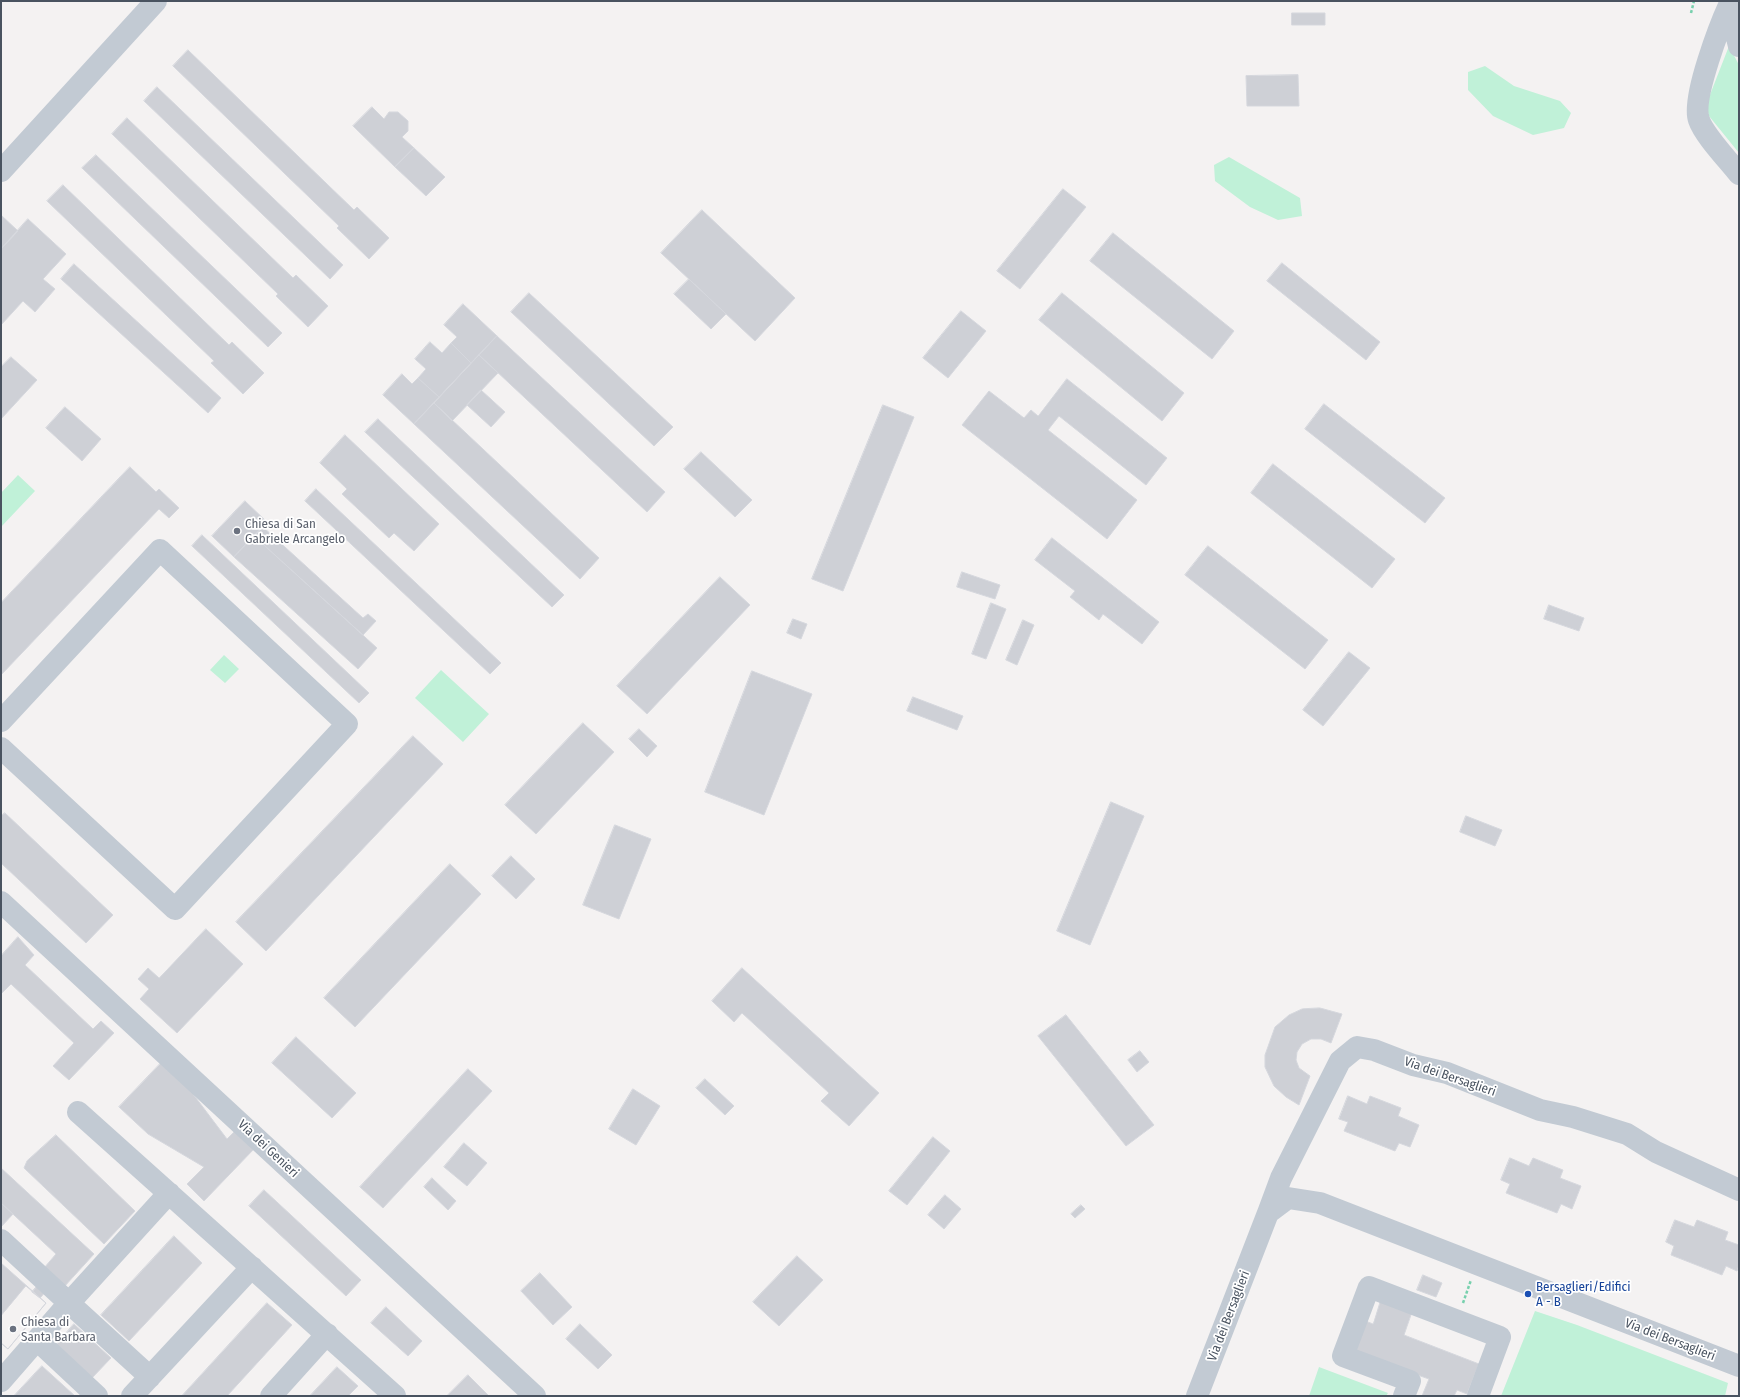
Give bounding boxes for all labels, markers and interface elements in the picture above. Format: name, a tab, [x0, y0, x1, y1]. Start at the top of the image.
place label: Chiesa di San Gabriele Arcangelo	[245, 516, 345, 547]
marker: Chiesa di San Gabriele Arcangelo	[232, 526, 242, 536]
street label: Via dei Bersaglieri	[1402, 1054, 1498, 1100]
street label: Via dei Genieri	[234, 1117, 302, 1181]
street label: Via dei Bersaglieri	[1205, 1269, 1253, 1363]
place label: Bersaglieri/Edifici A - B	[1536, 1279, 1630, 1310]
marker: Bersaglieri/Edifici A - B	[1523, 1289, 1533, 1299]
place label: Chiesa di Santa Barbara	[21, 1314, 96, 1345]
street label: Via dei Bersaglieri	[1623, 1316, 1717, 1364]
marker: Chiesa di Santa Barbara	[8, 1324, 18, 1334]

